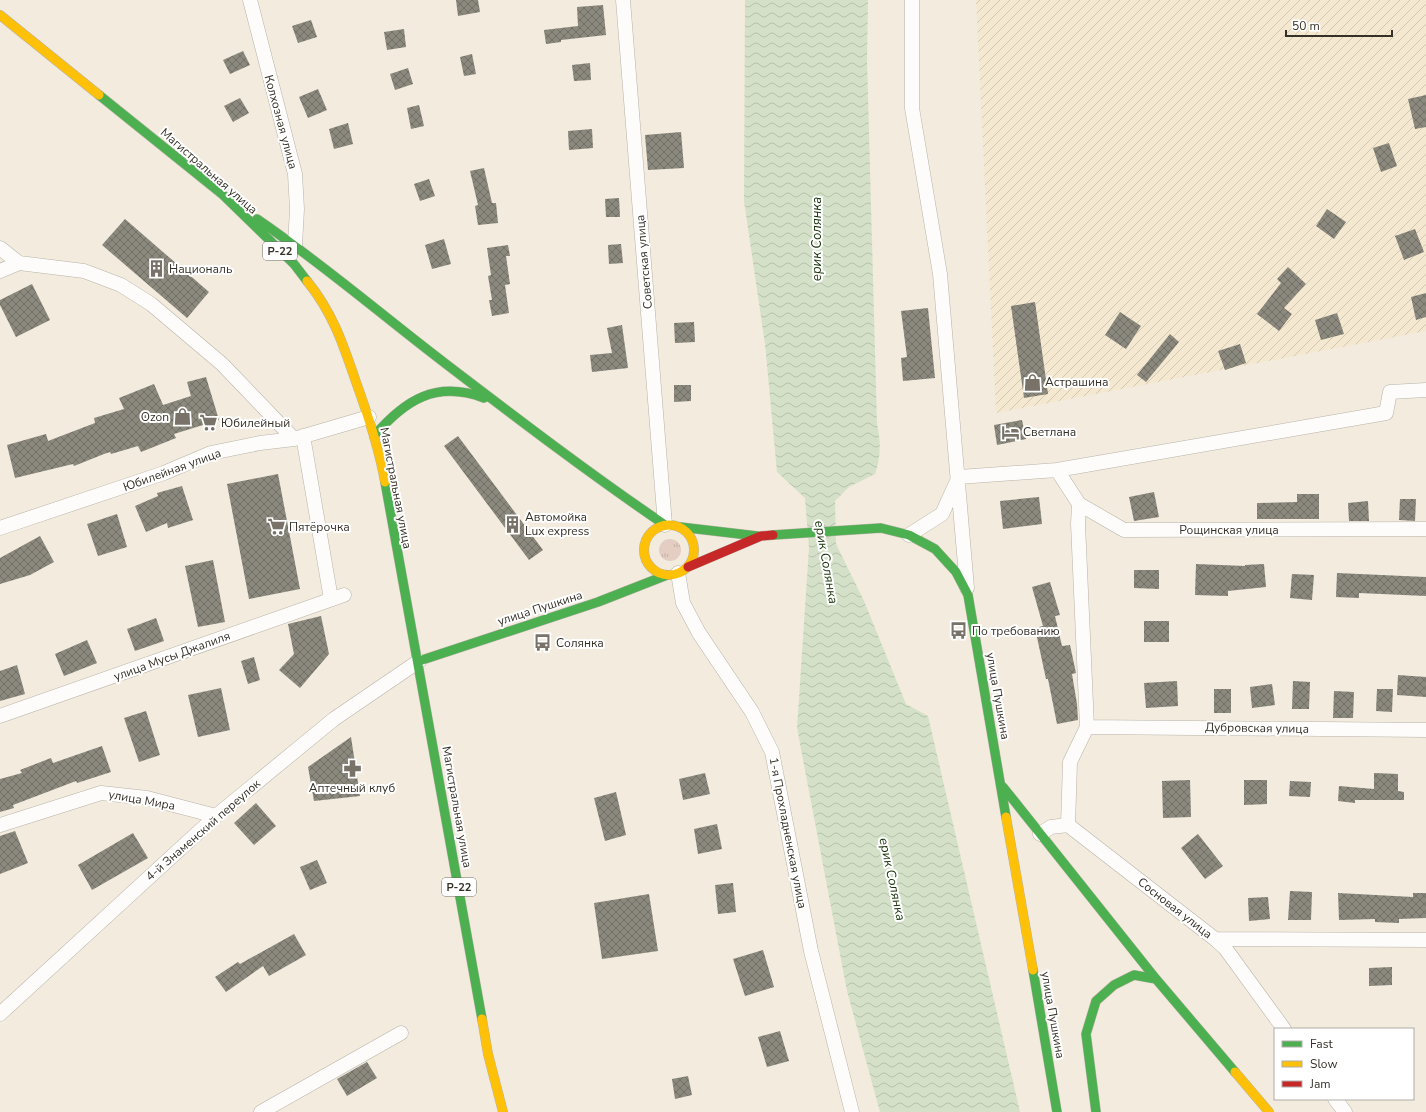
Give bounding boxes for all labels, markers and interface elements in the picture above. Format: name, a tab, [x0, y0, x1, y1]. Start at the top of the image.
scale bar	[1286, 12, 1392, 38]
text: 50 m	[1292, 18, 1320, 34]
street label: Колхозная улица	[261, 73, 301, 171]
street label: Магистральная улица	[157, 124, 261, 218]
water label: ерик Солянка	[808, 197, 826, 281]
street label: Советская улица	[632, 214, 656, 310]
road number: Р-22	[263, 242, 297, 260]
building icon: Националь	[146, 259, 166, 279]
place label: Националь	[169, 261, 232, 277]
shop icon: Астрашина	[1022, 372, 1042, 392]
place label: Астрашина	[1045, 374, 1108, 390]
shop icon: Ozon	[172, 407, 192, 427]
place label: Ozon	[141, 409, 169, 425]
supermarket icon: Юбилейный	[198, 413, 218, 433]
place label: Юбилейный	[221, 415, 290, 431]
hotel icon: Светлана	[1000, 422, 1020, 442]
place label: Светлана	[1023, 424, 1076, 440]
street label: Магистральная улица	[376, 426, 416, 550]
street label: Юбилейная улица	[121, 445, 223, 495]
place label: Автомойка Lux express	[525, 509, 590, 539]
building icon: Автомойка Lux express	[502, 514, 522, 534]
supermarket icon: Пятёрочка	[266, 517, 286, 537]
place label: Пятёрочка	[289, 519, 350, 535]
water label: ерик Солянка	[810, 519, 842, 605]
street label: Рощинская улица	[1179, 522, 1279, 538]
street label: улица Пушкина	[496, 587, 584, 629]
bus stop icon: По требованию	[949, 621, 969, 641]
place label: По требованию	[972, 623, 1060, 639]
street label: улица Мусы Джалиля	[111, 627, 233, 685]
bus stop icon: Солянка	[533, 633, 553, 653]
place label: Солянка	[556, 635, 604, 651]
street label: улица Пушкина	[982, 651, 1014, 741]
street label: Дубровская улица	[1205, 719, 1309, 737]
street label: Магистральная улица	[438, 745, 476, 869]
street label: 1-я Прохладненская улица	[765, 756, 811, 910]
pharmacy icon: Аптечный клуб	[342, 759, 362, 779]
street label: 4-й Знаменский переулок	[142, 775, 264, 884]
place label: Аптечный клуб	[309, 780, 395, 796]
street label: улица Мира	[107, 786, 177, 814]
water label: ерик Солянка	[874, 836, 910, 922]
street label: Сосновая улица	[1134, 874, 1216, 942]
road number: Р-22	[442, 878, 476, 896]
street label: улица Пушкина	[1037, 970, 1069, 1060]
legend	[1274, 1028, 1414, 1100]
text: Fast	[1310, 1036, 1333, 1052]
text: Slow	[1310, 1056, 1338, 1072]
text: Jam	[1309, 1076, 1331, 1092]

